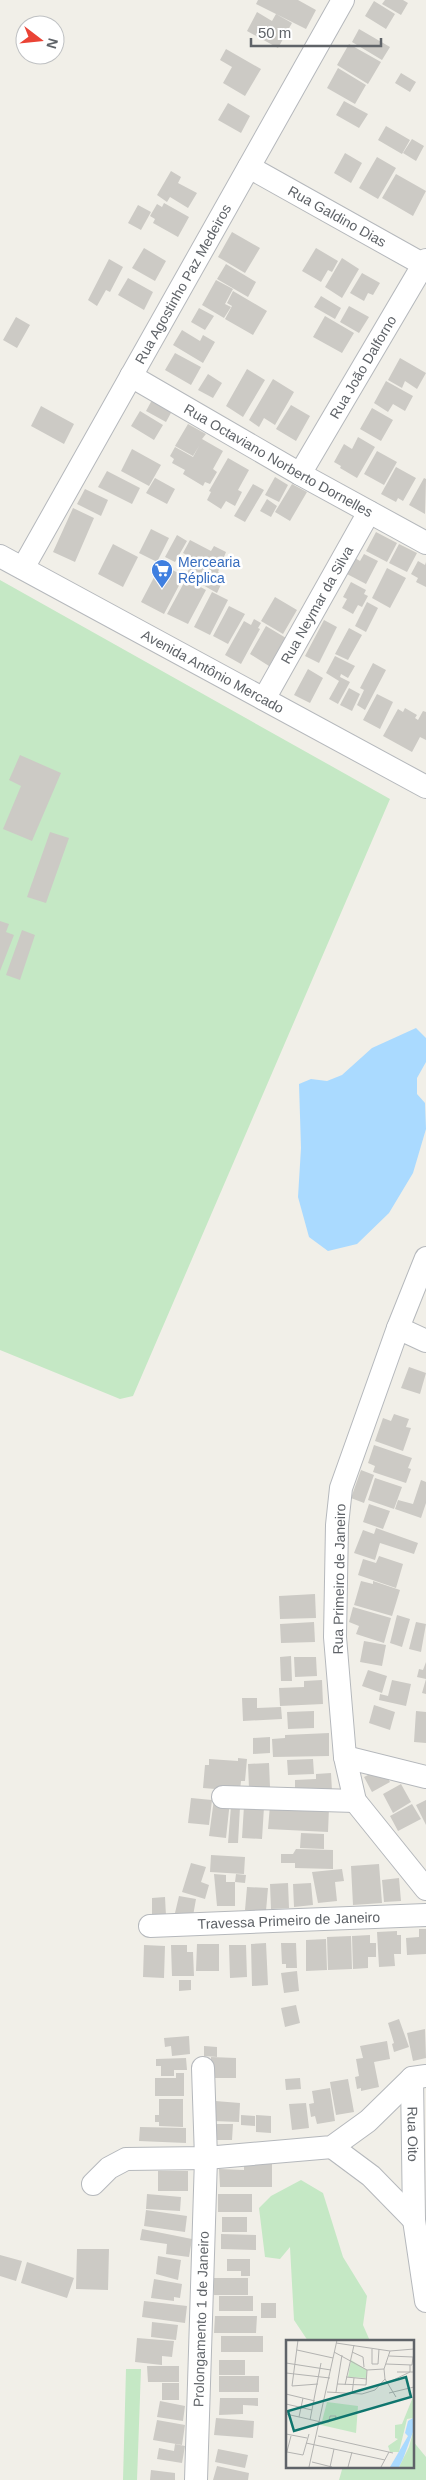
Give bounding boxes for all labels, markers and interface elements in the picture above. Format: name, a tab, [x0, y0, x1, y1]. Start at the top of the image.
north arrow	[15, 15, 65, 65]
scale bar	[251, 15, 381, 47]
text: 50 m	[258, 24, 291, 41]
text: N	[43, 37, 62, 51]
street label: Rua Galdino Dias	[285, 183, 389, 250]
street label: Rua Agostinho Paz Medeiros	[132, 201, 234, 367]
street label: Rua João Dalforno	[326, 313, 400, 422]
street label: Rua Octaviano Norberto Dornelles	[181, 401, 376, 520]
street label: Rua Neymar da Silva	[277, 543, 356, 666]
place label: Mercearia Réplica	[178, 554, 240, 586]
supermarket icon: Mercearia Réplica	[150, 558, 174, 589]
street label: Avenida Antônio Mercado	[139, 626, 287, 717]
street label: Rua Primeiro de Janeiro	[330, 1503, 348, 1655]
street label: Travessa Primeiro de Janeiro	[197, 1909, 381, 1932]
street label: Rua Oito	[404, 2106, 421, 2162]
street label: Prolongamento 1 de Janeiro	[190, 2231, 212, 2407]
inset map	[286, 2340, 414, 2468]

